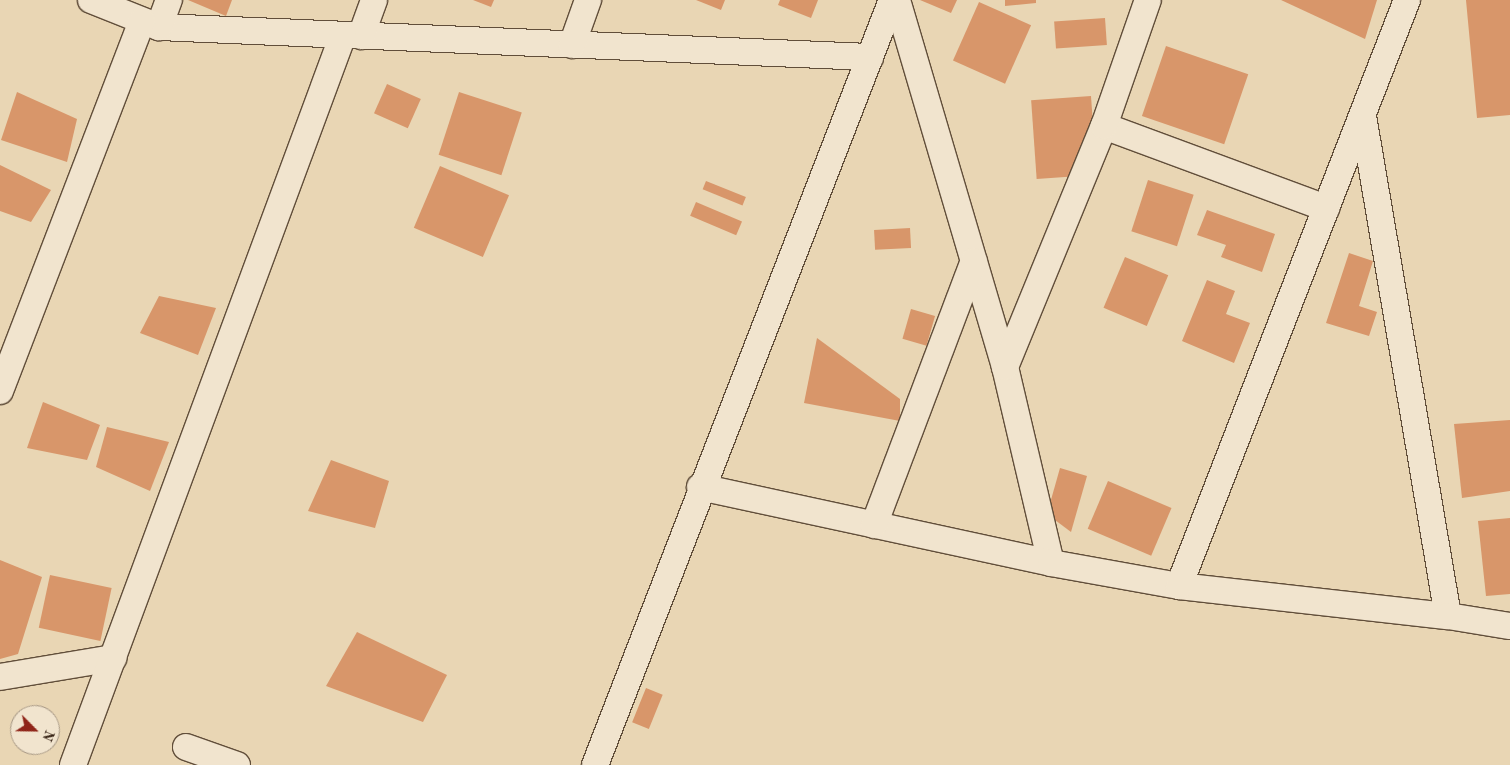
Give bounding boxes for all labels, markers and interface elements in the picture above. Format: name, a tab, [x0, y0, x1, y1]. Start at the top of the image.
north arrow	[10, 705, 60, 755]
text: N	[39, 728, 56, 743]

